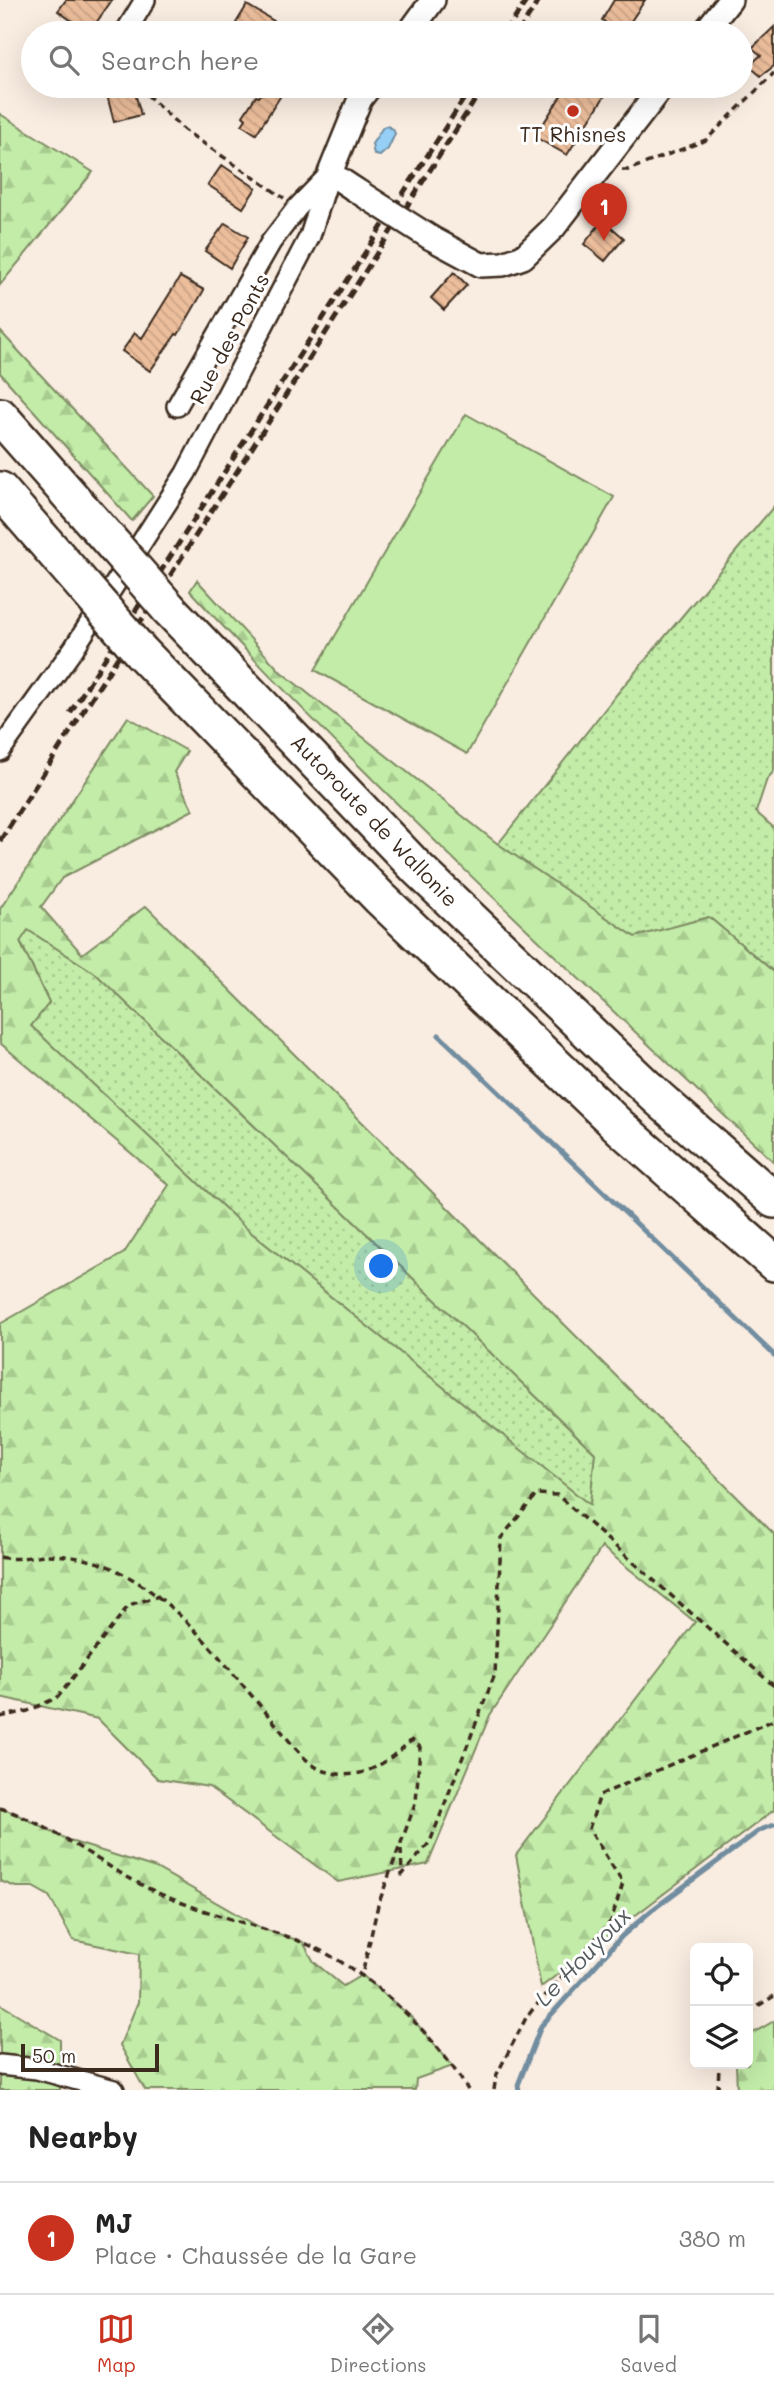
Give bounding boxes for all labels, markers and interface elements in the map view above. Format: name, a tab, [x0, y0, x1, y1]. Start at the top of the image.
search box	[21, 21, 753, 98]
icon: search	[45, 41, 83, 79]
text: Search here	[101, 43, 259, 77]
marker: TT Rhisnes	[565, 103, 581, 119]
place label: TT Rhisnes	[520, 120, 626, 147]
pin: 1	[581, 183, 627, 241]
street label: Rue des Ponts	[183, 268, 274, 408]
street label: Autoroute de Wallonie	[286, 728, 465, 912]
your location	[364, 1249, 398, 1283]
water label: Le Houyoux	[528, 1900, 637, 2012]
map controls	[690, 1943, 753, 2069]
button: locate	[690, 1943, 753, 2006]
button: layers	[690, 2006, 753, 2069]
scale bar	[21, 2041, 159, 2073]
text: 50 m	[32, 2043, 76, 2068]
text: Nearby	[28, 2116, 138, 2156]
text: MJ	[95, 2206, 133, 2240]
text: 1	[46, 2223, 56, 2253]
text: 380 m	[679, 2223, 746, 2253]
text: Place · Chaussée de la Gare	[95, 2240, 417, 2270]
tab: Map	[97, 2310, 136, 2377]
tab: Directions	[330, 2310, 426, 2377]
tab: Saved	[621, 2310, 677, 2377]

